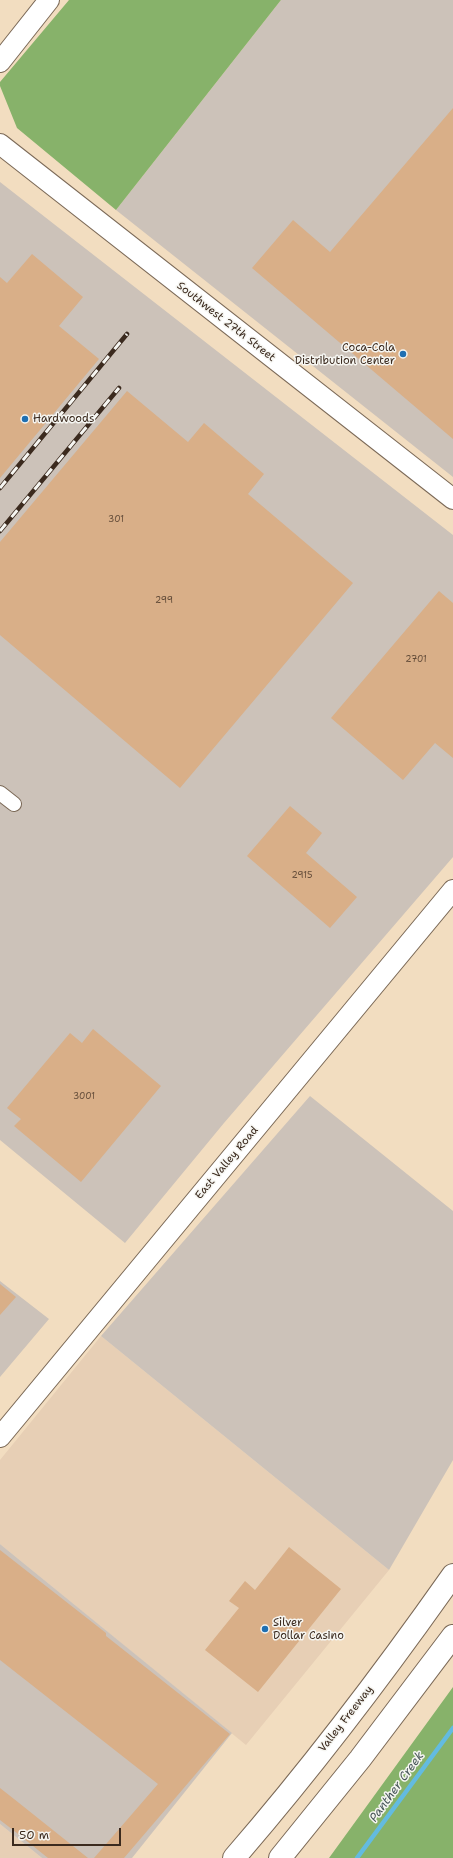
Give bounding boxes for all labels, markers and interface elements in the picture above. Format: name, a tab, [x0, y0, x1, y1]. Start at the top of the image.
street label: Southwest 27th Street	[174, 279, 278, 365]
place label: Coca-Cola Distribution Center	[295, 341, 395, 367]
marker: Coca-Cola Distribution Center	[398, 349, 408, 359]
place label: Hardwoods	[33, 412, 94, 426]
marker: Hardwoods	[20, 414, 30, 424]
house number: 301	[108, 515, 124, 525]
house number: 299	[155, 596, 173, 606]
house number: 2701	[405, 655, 427, 665]
house number: 2915	[292, 871, 312, 881]
house number: 3001	[73, 1092, 95, 1102]
street label: East Valley Road	[193, 1124, 261, 1202]
place label: Silver Dollar Casino	[273, 1616, 344, 1642]
marker: Silver Dollar Casino	[260, 1624, 270, 1634]
street label: Valley Freeway	[316, 1683, 376, 1755]
water label: Panther Creek	[367, 1749, 427, 1825]
scale bar	[14, 1820, 123, 1846]
text: 50 m	[19, 1827, 49, 1843]

